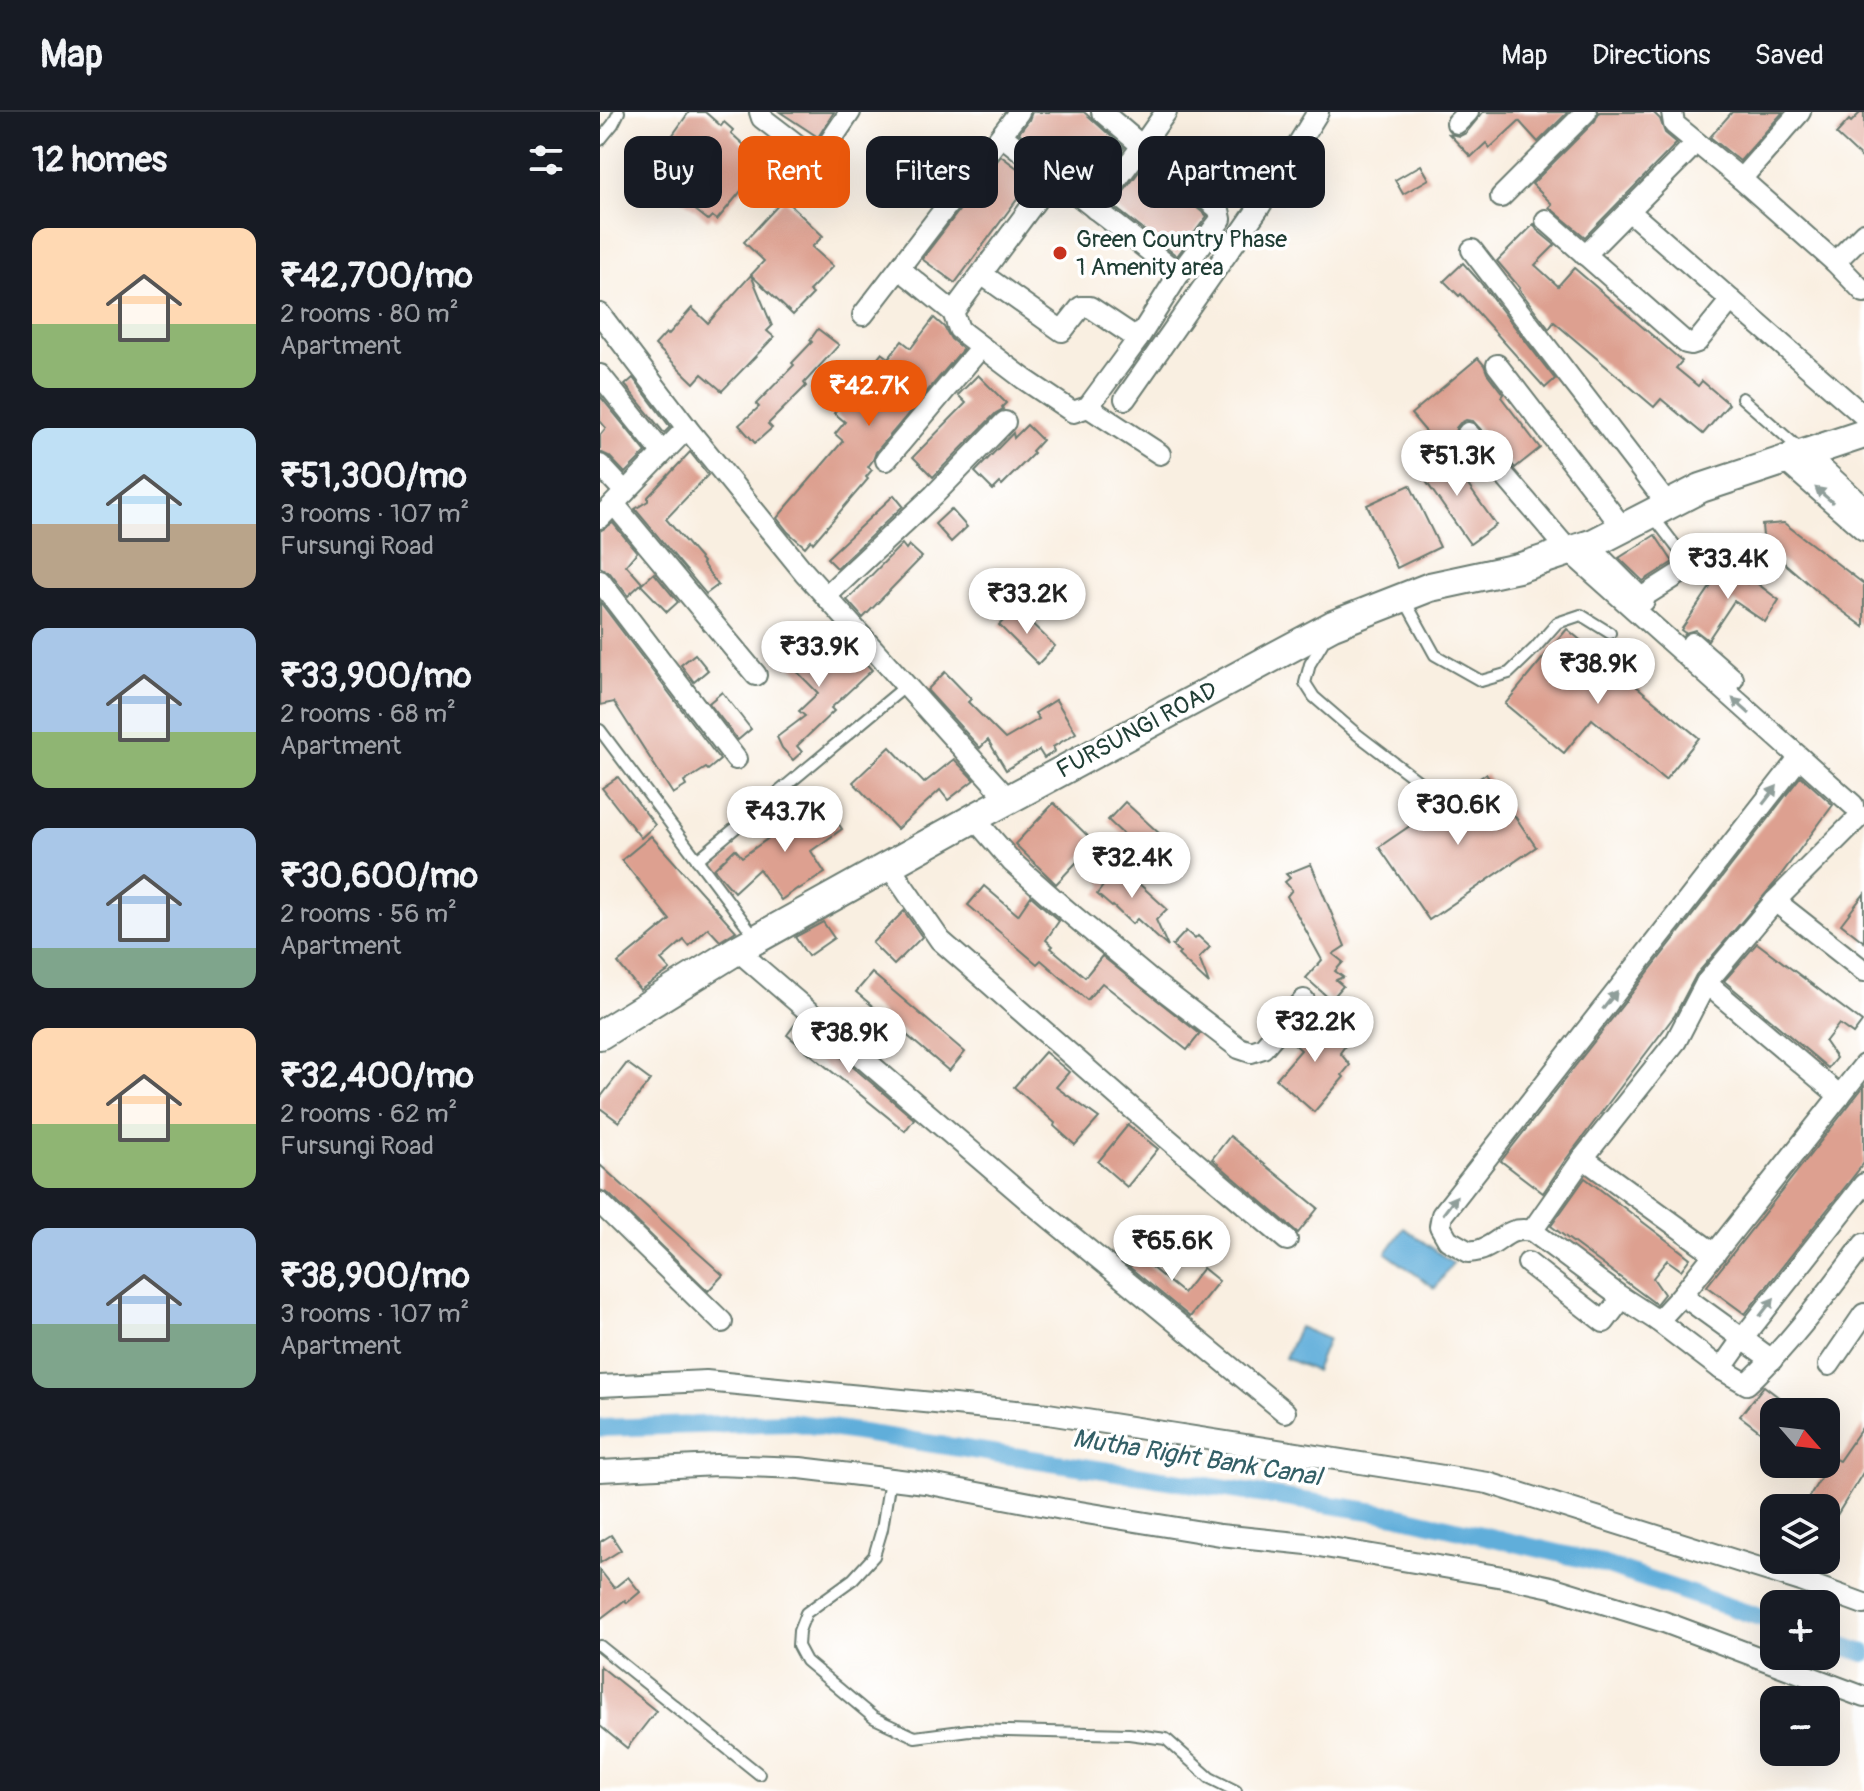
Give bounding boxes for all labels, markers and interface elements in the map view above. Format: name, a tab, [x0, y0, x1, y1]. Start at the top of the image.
text: Map	[40, 31, 103, 79]
text: Map	[1501, 38, 1548, 73]
text: Directions	[1592, 38, 1711, 73]
text: Saved	[1755, 38, 1824, 73]
chip: Buy	[624, 136, 722, 208]
chip: Rent	[738, 136, 850, 208]
chip: Filters	[866, 136, 998, 208]
chip: New	[1014, 136, 1122, 208]
chip: Apartment	[1138, 136, 1325, 208]
icon: filters	[524, 138, 568, 182]
text: 12 homes	[32, 139, 167, 182]
place label: Green Country Phase 1 Amenity area	[1076, 225, 1287, 282]
marker: Green Country Phase 1 Amenity area	[1051, 244, 1069, 262]
text: ₹42,700/mo	[280, 255, 473, 298]
icon: home	[96, 260, 192, 356]
text: 2 rooms · 80 m²	[280, 298, 459, 330]
text: Apartment	[280, 330, 401, 362]
pin: ₹42.7K	[804, 360, 934, 428]
text: ₹42.7K	[829, 370, 909, 402]
pin: ₹51.3K	[1392, 430, 1522, 498]
text: ₹51.3K	[1419, 440, 1495, 472]
text: ₹51,300/mo	[280, 455, 467, 498]
icon: home	[96, 460, 192, 556]
one-way arrow	[1814, 487, 1834, 504]
text: 3 rooms · 107 m²	[280, 498, 469, 530]
text: Fursungi Road	[280, 530, 434, 562]
pin: ₹33.4K	[1663, 533, 1793, 601]
text: ₹33.4K	[1687, 543, 1769, 575]
pin: ₹33.2K	[962, 568, 1092, 636]
text: ₹33.2K	[987, 578, 1067, 610]
pin: ₹33.9K	[754, 621, 884, 689]
text: ₹33.9K	[779, 631, 859, 663]
pin: ₹38.9K	[1533, 638, 1663, 706]
text: ₹38.9K	[1559, 648, 1637, 680]
text: ₹33,900/mo	[280, 655, 472, 698]
icon: home	[96, 660, 192, 756]
street label: FURSUNGI ROAD	[1052, 675, 1222, 785]
one-way arrow	[1732, 697, 1751, 715]
text: 2 rooms · 68 m²	[280, 698, 456, 730]
text: Apartment	[280, 730, 401, 762]
pin: ₹30.6K	[1393, 779, 1523, 847]
one-way arrow	[1762, 785, 1778, 805]
pin: ₹43.7K	[720, 786, 850, 854]
text: ₹30.6K	[1416, 789, 1500, 821]
text: ₹43.7K	[745, 796, 825, 828]
pin: ₹32.4K	[1067, 832, 1197, 900]
text: ₹32.4K	[1091, 842, 1173, 874]
text: ₹30,600/mo	[280, 855, 478, 898]
icon: home	[96, 860, 192, 956]
text: 2 rooms · 56 m²	[280, 898, 457, 930]
text: Apartment	[280, 930, 401, 962]
one-way arrow	[1602, 990, 1618, 1010]
pin: ₹32.2K	[1250, 996, 1380, 1064]
text: ₹32.2K	[1275, 1006, 1355, 1038]
pin: ₹38.9K	[784, 1007, 914, 1075]
text: ₹38.9K	[810, 1017, 888, 1049]
text: ₹32,400/mo	[280, 1055, 474, 1098]
icon: home	[96, 1060, 192, 1156]
text: 2 rooms · 62 m²	[280, 1098, 457, 1130]
text: Fursungi Road	[280, 1130, 434, 1162]
one-way arrow	[1442, 1195, 1458, 1215]
pin: ₹65.6K	[1107, 1215, 1237, 1283]
text: ₹65.6K	[1131, 1225, 1213, 1257]
text: ₹38,900/mo	[280, 1255, 470, 1298]
icon: home	[96, 1260, 192, 1356]
one-way arrow	[1759, 1297, 1775, 1317]
text: 3 rooms · 107 m²	[280, 1298, 469, 1330]
text: Apartment	[280, 1330, 401, 1362]
north arrow	[1760, 1398, 1840, 1478]
map controls	[1760, 1398, 1840, 1766]
water label: Mutha Right Bank Canal	[1070, 1423, 1326, 1494]
button: layers	[1760, 1494, 1840, 1574]
button: +	[1760, 1590, 1840, 1670]
button: −	[1760, 1686, 1840, 1766]

